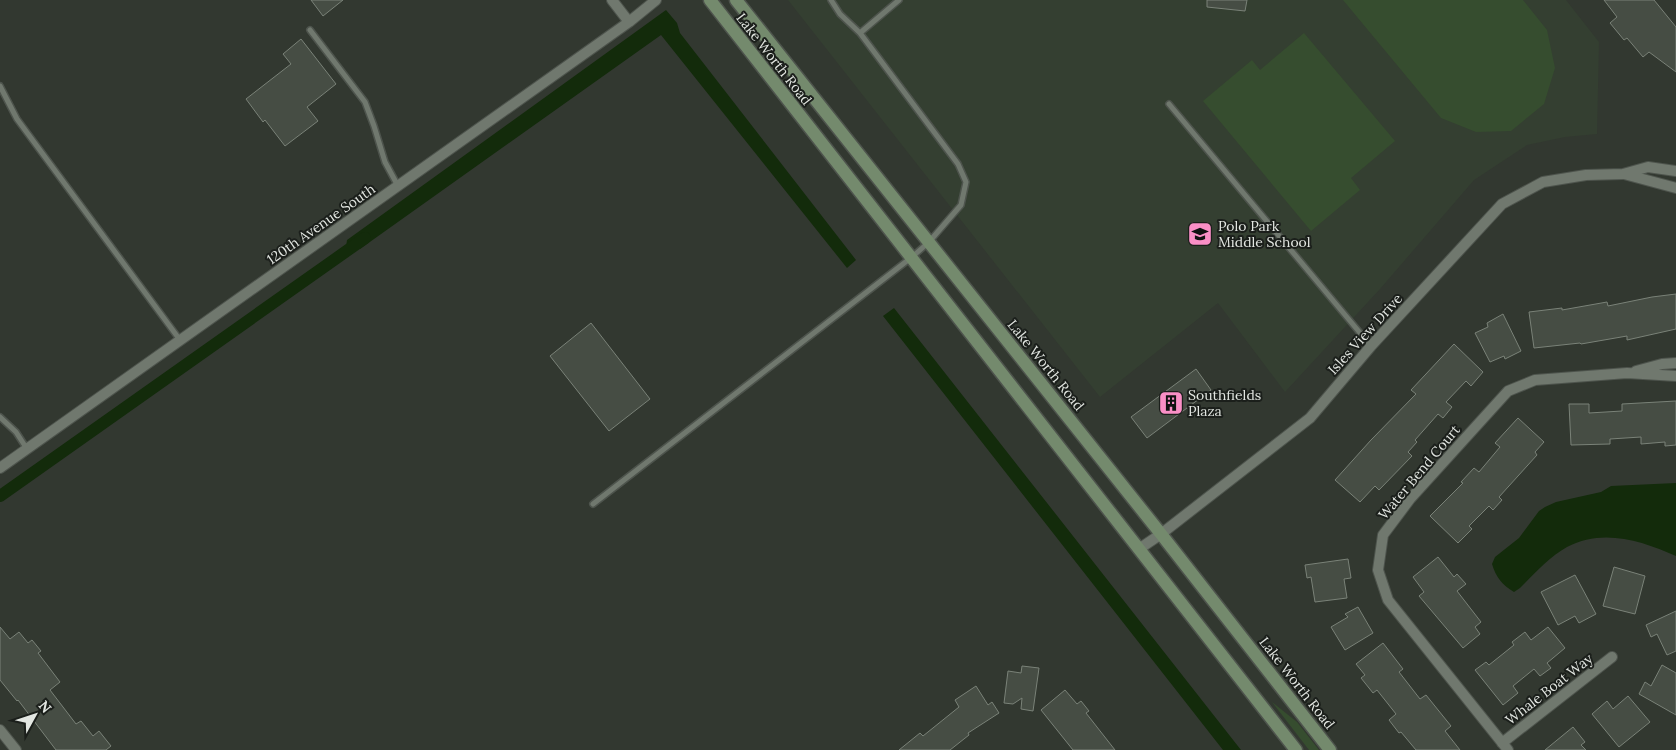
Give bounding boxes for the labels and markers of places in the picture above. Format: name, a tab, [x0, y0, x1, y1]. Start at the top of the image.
place label: Polo Park Middle School	[1218, 217, 1311, 251]
school or university icon: Polo Park Middle School	[1187, 221, 1213, 247]
place label: Southfields Plaza	[1188, 386, 1261, 420]
building icon: Southfields Plaza	[1158, 390, 1184, 416]

